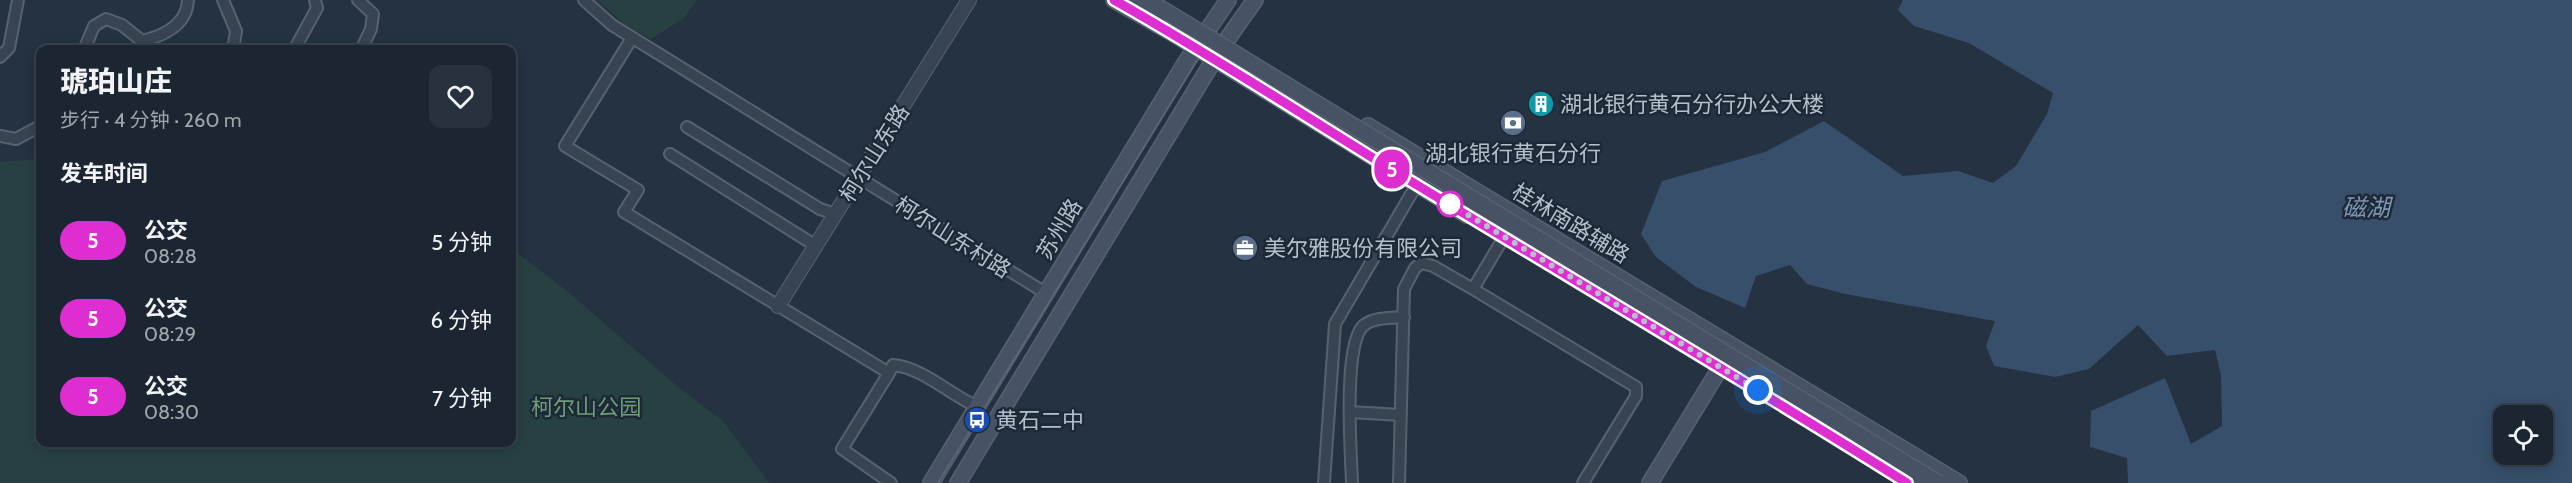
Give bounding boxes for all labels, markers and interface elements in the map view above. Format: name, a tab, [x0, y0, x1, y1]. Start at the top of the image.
text: 琥珀山庄	[60, 64, 172, 98]
button: heart	[429, 65, 492, 128]
building icon: 湖北银行黄石分行办公大楼	[1526, 89, 1556, 119]
place label: 湖北银行黄石分行办公大楼	[1560, 91, 1824, 118]
street label: 柯尔山东路	[834, 99, 915, 207]
text: 步行 · 4 分钟 · 260 m	[60, 108, 241, 132]
bank icon: 湖北银行黄石分行	[1498, 108, 1528, 138]
place label: 湖北银行黄石分行	[1425, 140, 1601, 167]
line badge: 5	[1372, 150, 1412, 188]
text: 5	[1386, 157, 1398, 182]
text: 发车时间	[60, 160, 148, 187]
street label: 桂林南路辅路	[1507, 178, 1634, 269]
street label: 柯尔山东村路	[890, 191, 1016, 284]
unlabelled marker	[1437, 191, 1463, 217]
water label: 磁湖	[2342, 193, 2394, 222]
street label: 苏州路	[1031, 194, 1088, 265]
text: 公交	[144, 217, 188, 244]
text: 5	[87, 228, 99, 253]
text: 5 分钟	[431, 229, 492, 256]
office icon: 美尔雅股份有限公司	[1230, 233, 1260, 263]
place label: 美尔雅股份有限公司	[1264, 235, 1462, 262]
text: 08:28	[144, 244, 197, 268]
text: 公交	[144, 295, 188, 322]
text: 5	[87, 306, 99, 331]
text: 6 分钟	[431, 307, 492, 334]
text: 08:29	[144, 322, 196, 346]
text: 公交	[144, 373, 188, 400]
your location	[1743, 375, 1773, 405]
text: 5	[87, 384, 99, 409]
text: 7 分钟	[432, 385, 492, 412]
park label: 柯尔山公园	[531, 394, 641, 421]
text: 08:30	[144, 400, 199, 424]
bus stop icon: 黄石二中	[962, 405, 992, 435]
map controls	[2493, 405, 2553, 465]
button: locate	[2493, 405, 2553, 465]
place label: 黄石二中	[996, 407, 1084, 434]

